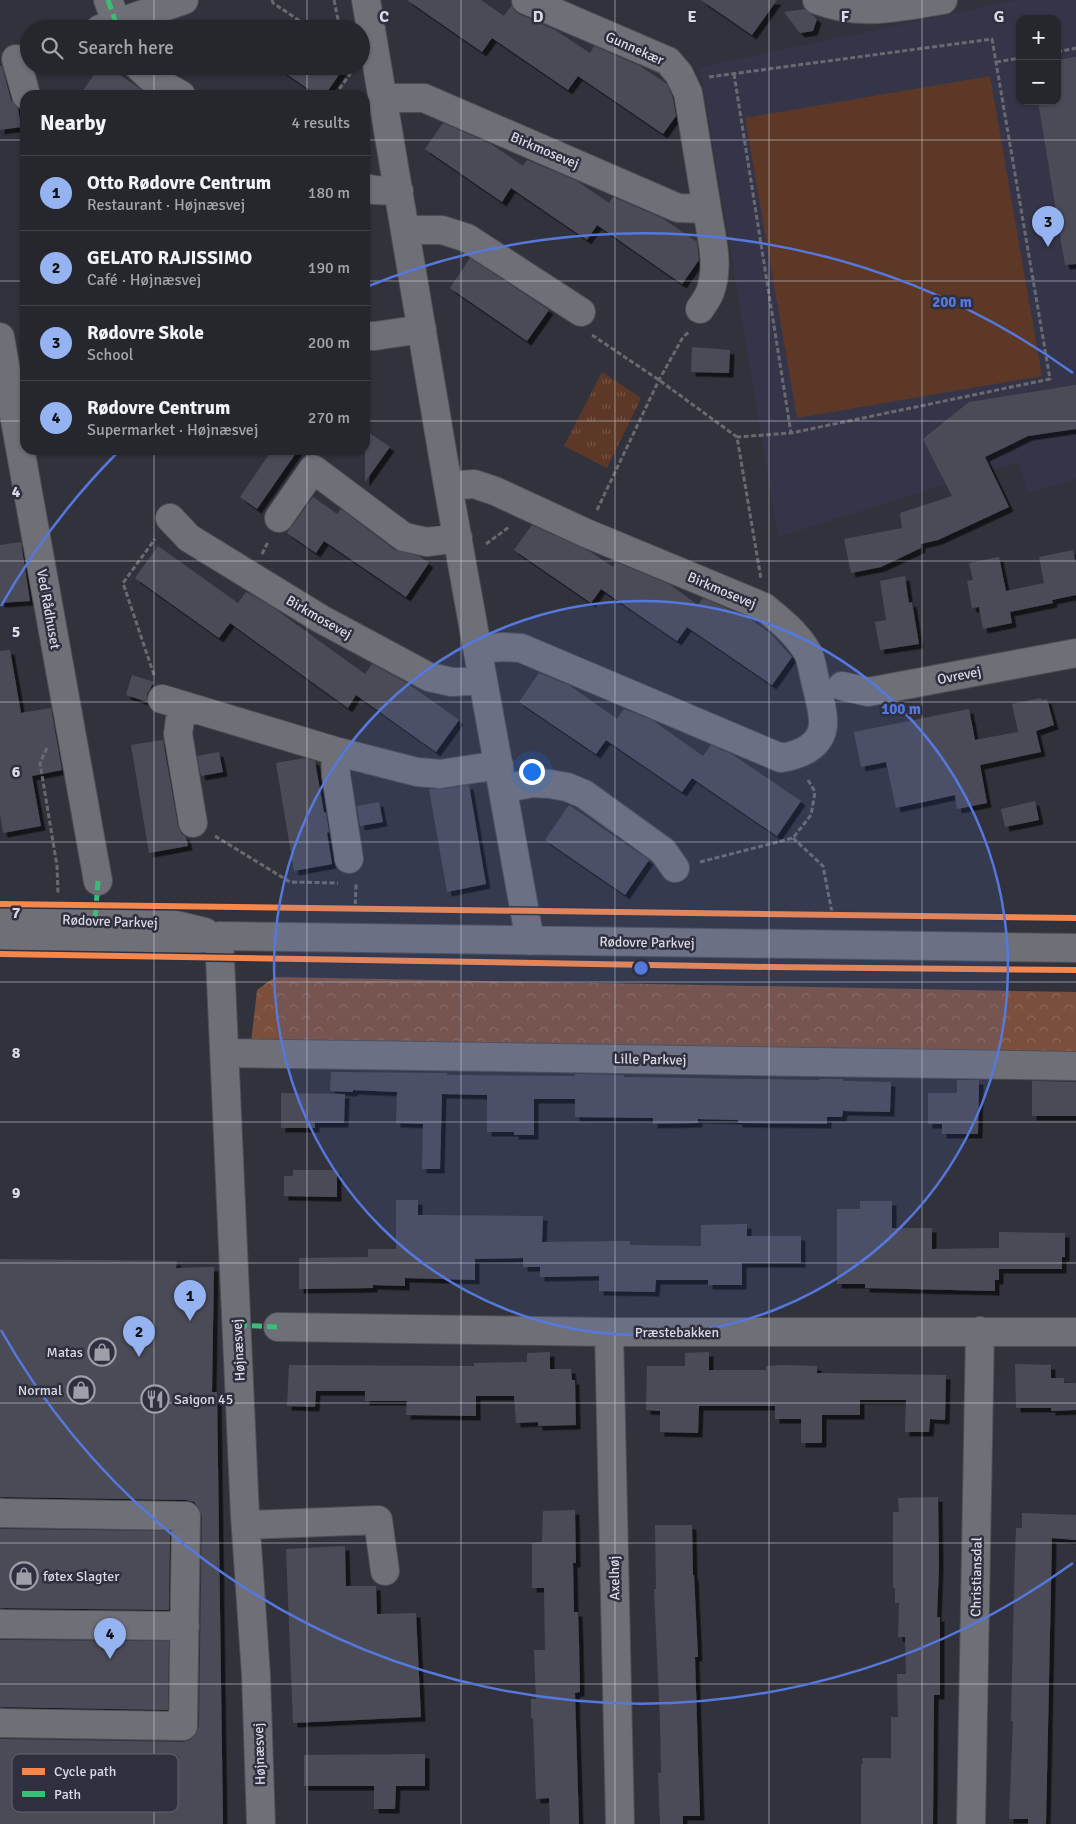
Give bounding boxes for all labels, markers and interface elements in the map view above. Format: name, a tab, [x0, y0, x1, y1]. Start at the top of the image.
text: C	[379, 7, 389, 27]
text: D	[533, 7, 544, 27]
text: E	[687, 7, 697, 27]
text: F	[841, 7, 850, 27]
text: G	[994, 7, 1004, 27]
map controls	[1016, 15, 1061, 105]
button: +	[1016, 15, 1061, 60]
search box	[20, 20, 370, 75]
street label: Gunnekær	[603, 28, 667, 69]
icon: search	[38, 34, 66, 62]
text: Search here	[78, 36, 174, 60]
button: −	[1016, 60, 1061, 105]
text: Nearby	[40, 110, 106, 136]
text: 4 results	[291, 113, 350, 133]
street label: Birkmosevej	[508, 128, 582, 173]
text: Otto Rødovre Centrum	[87, 171, 271, 195]
text: 1	[52, 183, 60, 203]
text: 180 m	[308, 183, 350, 203]
text: Restaurant · Højnæsvej	[87, 195, 245, 215]
pin: 3	[1032, 206, 1064, 247]
text: GELATO RAJISSIMO	[87, 246, 252, 270]
text: 2	[52, 258, 60, 278]
text: 190 m	[308, 258, 350, 278]
text: Café · Højnæsvej	[87, 270, 201, 290]
text: 200 m	[932, 293, 972, 311]
text: Rødovre Skole	[87, 321, 204, 345]
text: 3	[52, 333, 60, 353]
text: 200 m	[308, 333, 350, 353]
text: School	[87, 345, 133, 365]
text: Rødovre Centrum	[87, 396, 230, 420]
text: 4	[52, 408, 60, 428]
text: 270 m	[308, 408, 350, 428]
text: Supermarket · Højnæsvej	[87, 420, 258, 440]
text: 4	[12, 482, 21, 502]
street label: Ved Rådhuset	[33, 568, 64, 651]
street label: Birkmosevej	[685, 568, 759, 613]
street label: Birkmosevej	[283, 592, 355, 643]
text: 5	[12, 622, 20, 642]
street label: Ovrevej	[936, 663, 983, 688]
text: 100 m	[881, 700, 921, 718]
your location	[519, 759, 545, 785]
text: 6	[12, 762, 21, 782]
text: 7	[12, 903, 21, 923]
street label: Rødovre Parkvej	[62, 911, 158, 932]
street label: Rødovre Parkvej	[599, 933, 695, 952]
centre of rings	[632, 959, 650, 977]
text: 8	[12, 1043, 21, 1063]
street label: Lille Parkvej	[613, 1050, 687, 1069]
text: 9	[12, 1183, 21, 1203]
pin: 1	[174, 1280, 206, 1321]
pin: 2	[123, 1316, 155, 1357]
street label: Højnæsvej	[228, 1318, 249, 1382]
street label: Præstebakken	[635, 1324, 719, 1341]
shop icon: Matas	[87, 1337, 117, 1367]
place label: Matas	[47, 1344, 83, 1361]
shop icon: Normal	[66, 1375, 96, 1405]
place label: Normal	[18, 1382, 62, 1399]
restaurant icon: Saigon 45	[140, 1384, 170, 1414]
place label: Saigon 45	[174, 1391, 233, 1408]
street label: Christiansdal	[967, 1537, 986, 1617]
street label: Axelhøj	[606, 1556, 623, 1600]
shop icon: føtex Slagter	[9, 1561, 39, 1591]
place label: føtex Slagter	[43, 1568, 120, 1585]
pin: 4	[94, 1618, 126, 1659]
street label: Højnæsvej	[250, 1722, 269, 1785]
legend	[12, 1754, 178, 1812]
text: Cycle path	[54, 1763, 116, 1780]
text: Path	[54, 1786, 81, 1803]

